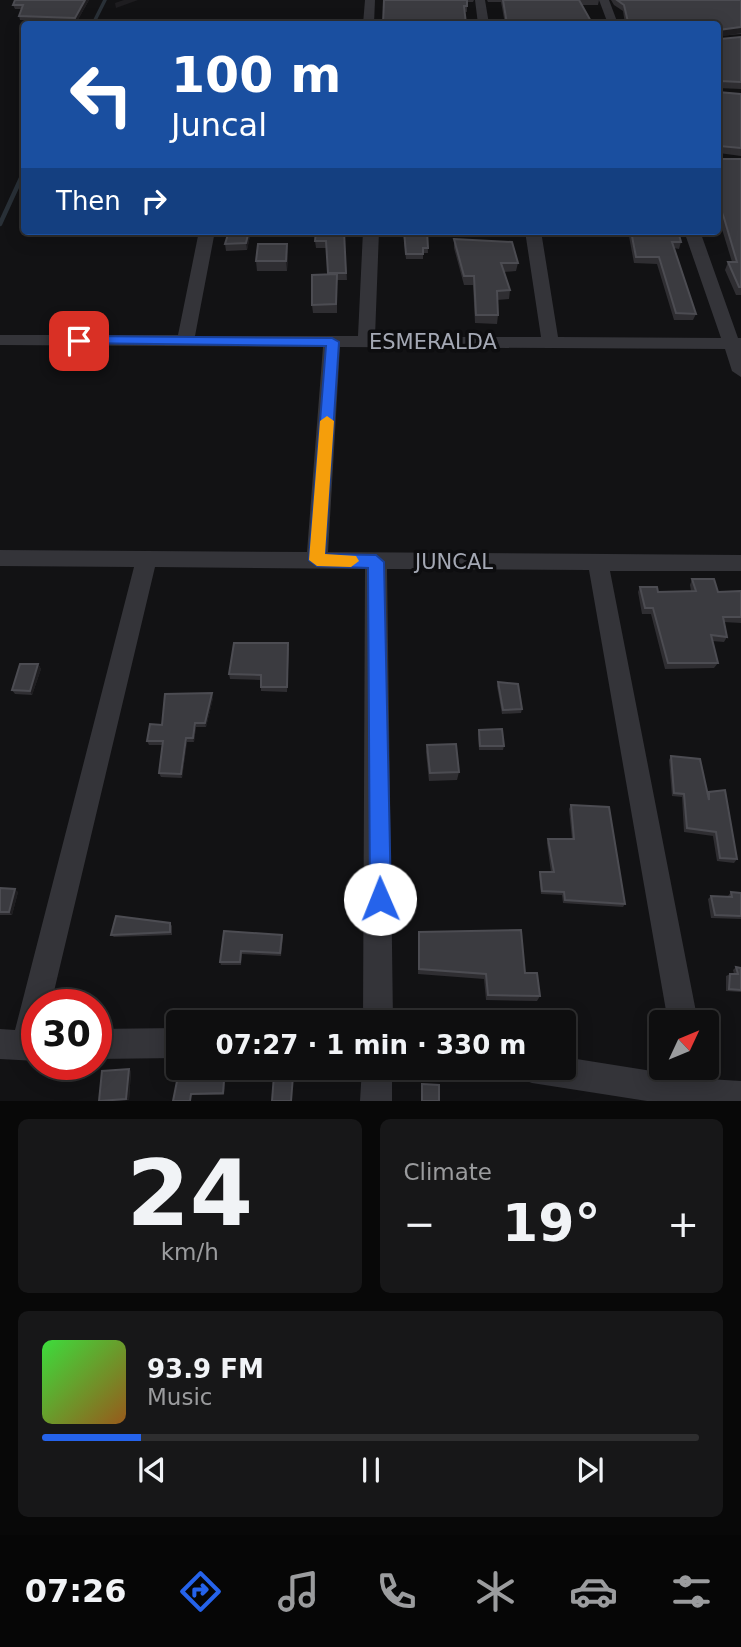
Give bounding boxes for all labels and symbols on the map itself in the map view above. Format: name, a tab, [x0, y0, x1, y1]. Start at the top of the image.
pin	[49, 311, 109, 371]
street label: ESMERALDA	[369, 330, 498, 354]
street label: JUNCAL	[413, 550, 493, 574]
position arrow	[343, 862, 417, 936]
speed limit sign: 30	[21, 989, 112, 1080]
north arrow	[649, 1010, 719, 1080]

